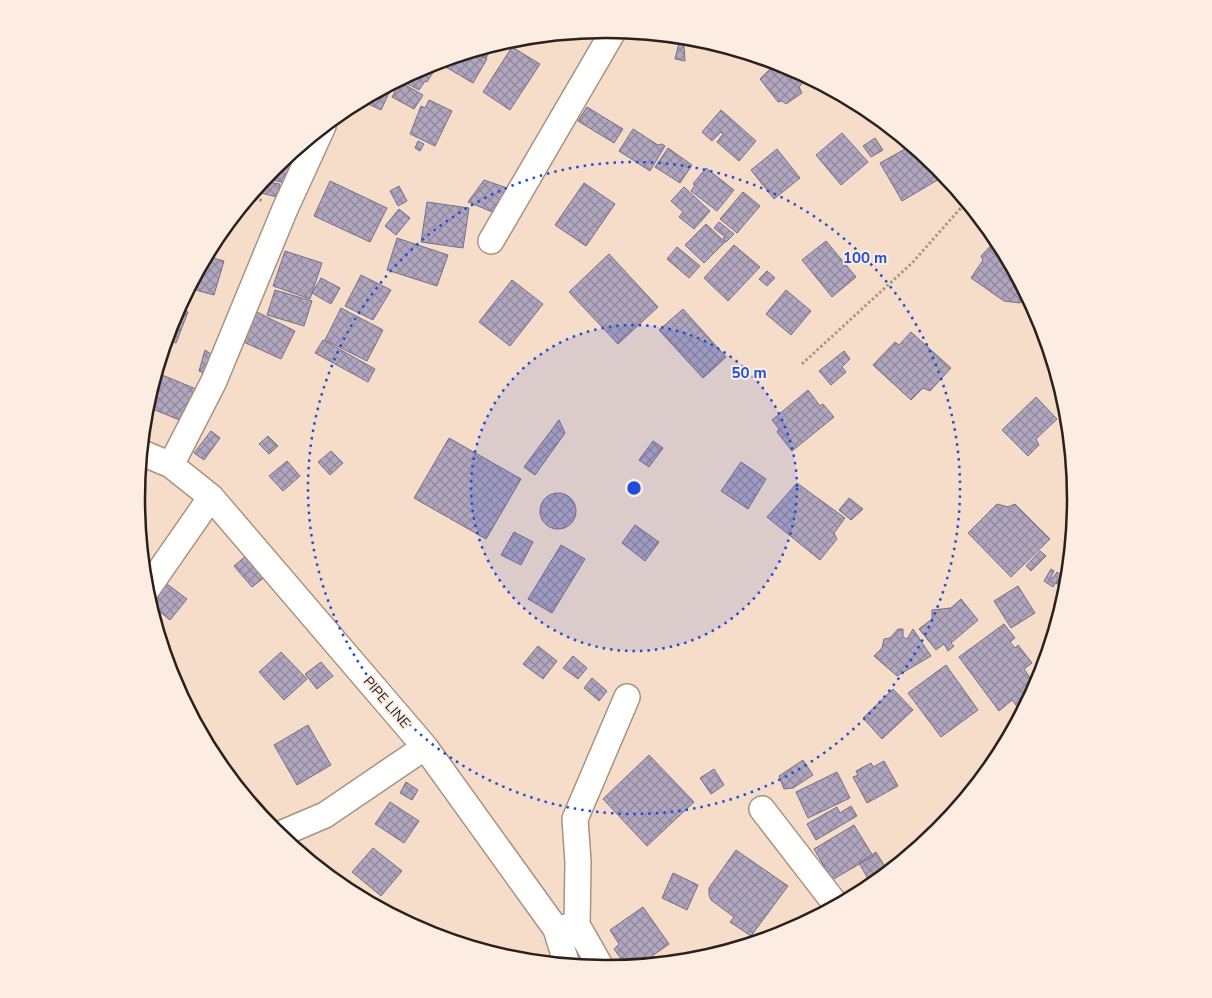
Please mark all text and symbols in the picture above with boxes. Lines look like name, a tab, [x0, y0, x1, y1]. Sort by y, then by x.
text: 100 m	[843, 248, 887, 268]
text: 50 m	[731, 363, 767, 383]
centre of rings	[625, 479, 643, 497]
street label: PIPE LINE	[359, 672, 414, 732]

